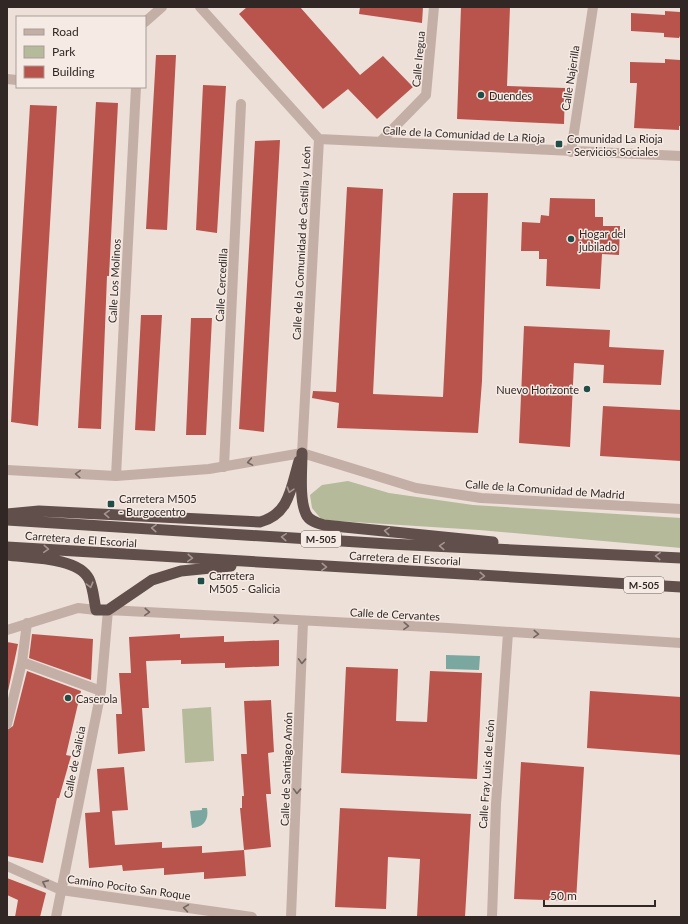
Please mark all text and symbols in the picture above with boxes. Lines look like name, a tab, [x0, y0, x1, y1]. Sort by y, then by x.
legend	[16, 16, 146, 88]
text: Road	[52, 24, 79, 39]
street label: Calle Iregua	[409, 30, 427, 88]
text: Park	[52, 44, 76, 59]
street label: Calle Najerilla	[558, 44, 582, 112]
text: Building	[52, 64, 95, 79]
place label: Duendes	[489, 89, 532, 102]
marker: Duendes	[476, 90, 486, 100]
street label: Calle de la Comunidad de La Rioja	[382, 123, 546, 145]
place label: Comunidad La Rioja - Servicios Sociales	[567, 132, 663, 158]
marker: Comunidad La Rioja - Servicios Sociales	[554, 139, 564, 149]
street label: Calle de la Comunidad de Castilla y León	[289, 146, 313, 340]
place label: Hogar del jubilado	[578, 227, 626, 253]
marker: Hogar del jubilado	[566, 234, 576, 244]
street label: Calle Los Molinos	[105, 238, 123, 323]
street label: Calle Cercedilla	[213, 248, 229, 322]
place label: Nuevo Horizonte	[496, 383, 579, 396]
marker: Nuevo Horizonte	[582, 384, 592, 394]
one-way arrow	[246, 457, 253, 466]
one-way arrow	[75, 469, 81, 478]
street label: Calle de la Comunidad de Madrid	[465, 477, 625, 501]
one-way arrow	[286, 487, 295, 494]
place label: Carretera M505 - Burgocentro	[119, 492, 197, 518]
marker: Carretera M505 - Burgocentro	[106, 499, 116, 509]
one-way arrow	[104, 510, 110, 519]
one-way arrow	[151, 524, 157, 533]
one-way arrow	[384, 527, 390, 536]
street label: Carretera de El Escorial	[25, 529, 137, 549]
road number: M-505	[301, 531, 341, 547]
one-way arrow	[281, 532, 287, 541]
one-way arrow	[439, 542, 445, 551]
one-way arrow	[43, 545, 49, 554]
street label: Carretera de El Escorial	[349, 549, 461, 567]
one-way arrow	[655, 552, 661, 561]
one-way arrow	[187, 554, 193, 563]
one-way arrow	[321, 562, 327, 571]
place label: Carretera M505 - Galicia	[209, 569, 280, 595]
one-way arrow	[479, 571, 485, 580]
marker: Carretera M505 - Galicia	[196, 576, 206, 586]
road number: M-505	[624, 577, 664, 593]
one-way arrow	[85, 581, 94, 588]
street label: Calle de Cervantes	[350, 605, 441, 623]
one-way arrow	[144, 608, 150, 617]
one-way arrow	[273, 616, 279, 625]
one-way arrow	[403, 622, 409, 631]
one-way arrow	[533, 630, 539, 639]
one-way arrow	[298, 658, 306, 664]
place label: Caserola	[76, 692, 117, 705]
marker: Caserola	[63, 693, 73, 703]
street label: Calle de Santiago Amón	[278, 712, 294, 826]
street label: Calle Fray Luis de León	[476, 719, 496, 829]
street label: Calle de Galicia	[61, 725, 87, 799]
one-way arrow	[293, 788, 302, 794]
street label: Camino Pocito San Roque	[67, 872, 192, 902]
one-way arrow	[41, 879, 48, 887]
scale bar	[544, 882, 655, 908]
text: 50 m	[550, 888, 577, 903]
one-way arrow	[183, 904, 189, 913]

